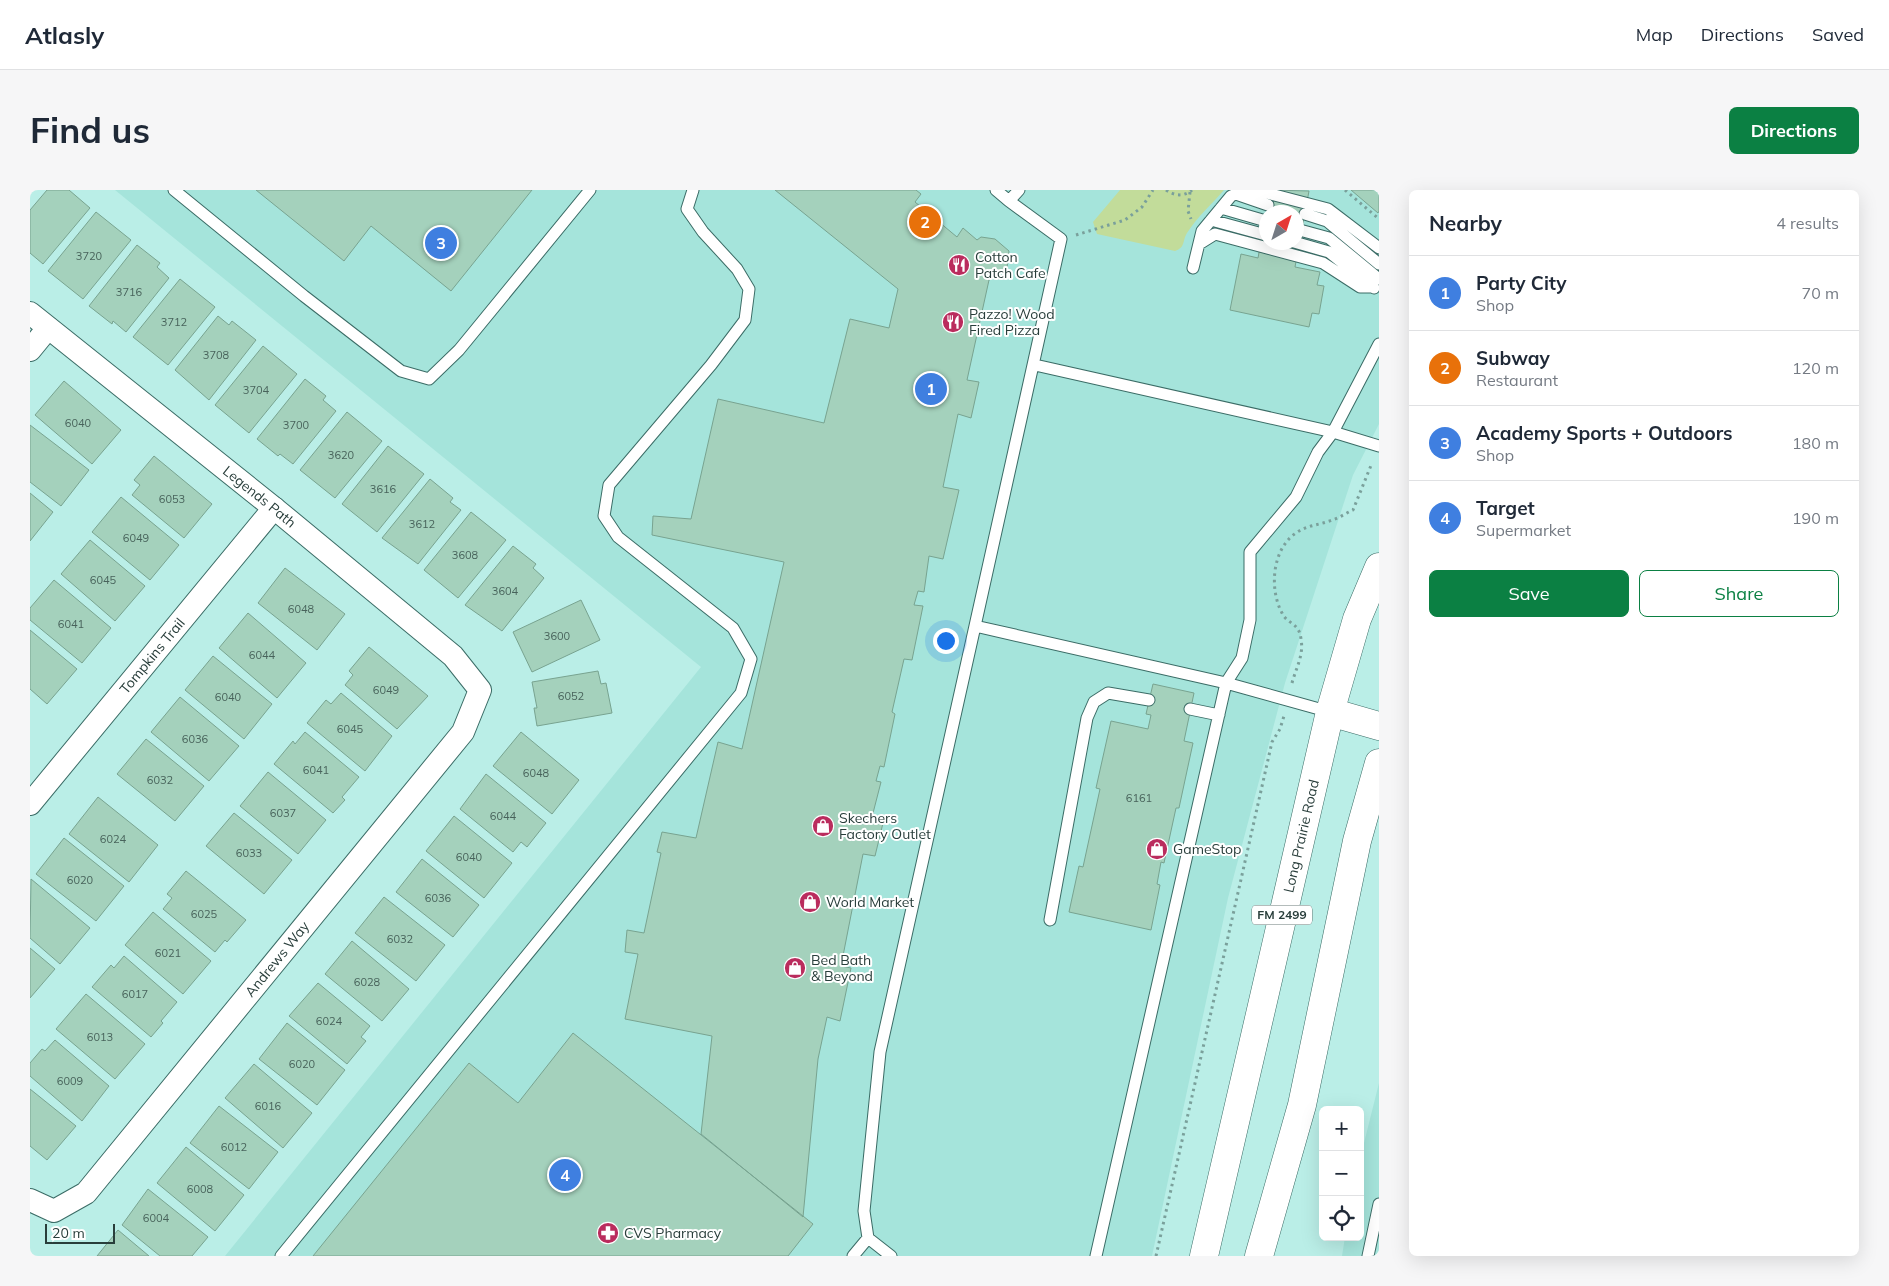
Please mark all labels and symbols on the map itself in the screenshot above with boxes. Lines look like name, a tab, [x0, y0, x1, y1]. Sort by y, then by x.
pin: 2	[909, 203, 941, 241]
north arrow	[1259, 205, 1304, 250]
pin: 3	[425, 224, 457, 262]
place label: Cotton Patch Cafe	[975, 248, 1046, 282]
house number: 3720	[76, 249, 103, 263]
restaurant icon: Cotton Patch Cafe	[947, 253, 971, 277]
house number: 3716	[116, 285, 143, 299]
place label: Pazzo! Wood Fired Pizza	[969, 305, 1055, 339]
restaurant icon: Pazzo! Wood Fired Pizza	[941, 310, 965, 334]
house number: 3712	[161, 315, 188, 329]
house number: 3708	[203, 348, 230, 362]
pin: 1	[915, 370, 947, 408]
house number: 3704	[243, 383, 270, 397]
house number: 6040	[65, 416, 92, 430]
house number: 3700	[283, 418, 310, 432]
house number: 3620	[328, 448, 355, 462]
street label: Legends Path	[219, 462, 300, 532]
house number: 3616	[370, 482, 397, 496]
house number: 6053	[159, 492, 185, 506]
house number: 3612	[409, 517, 436, 531]
house number: 6049	[123, 531, 149, 545]
house number: 3608	[452, 548, 479, 562]
house number: 6045	[90, 573, 117, 587]
house number: 3604	[492, 584, 519, 598]
house number: 6048	[288, 602, 315, 616]
street label: Tompkins Trail	[116, 614, 189, 697]
house number: 6041	[58, 617, 84, 631]
your location	[933, 628, 959, 654]
house number: 3600	[544, 629, 571, 643]
house number: 6044	[249, 648, 276, 662]
house number: 6049	[373, 683, 399, 697]
house number: 6052	[558, 689, 585, 703]
house number: 6040	[215, 690, 242, 704]
house number: 6045	[337, 722, 364, 736]
house number: 6036	[182, 732, 209, 746]
house number: 6041	[303, 763, 329, 777]
house number: 6048	[523, 766, 550, 780]
house number: 6032	[147, 773, 174, 787]
street label: Long Prairie Road	[1279, 778, 1323, 895]
house number: 6161	[1126, 791, 1152, 805]
house number: 6037	[270, 806, 296, 820]
house number: 6044	[490, 809, 517, 823]
place label: Skechers Factory Outlet	[839, 809, 931, 843]
shop icon: Skechers Factory Outlet	[811, 814, 835, 838]
house number: 6024	[100, 832, 127, 846]
shop icon: GameStop	[1145, 837, 1169, 861]
place label: GameStop	[1173, 840, 1241, 858]
house number: 6033	[236, 846, 262, 860]
house number: 6040	[456, 850, 483, 864]
house number: 6020	[67, 873, 94, 887]
shop icon: World Market	[798, 890, 822, 914]
house number: 6036	[425, 891, 452, 905]
place label: World Market	[826, 893, 914, 911]
road number: FM 2499	[1252, 906, 1312, 924]
house number: 6025	[191, 907, 218, 921]
street label: Andrews Way	[241, 917, 313, 1001]
house number: 6032	[387, 932, 414, 946]
house number: 6021	[155, 946, 181, 960]
place label: Bed Bath & Beyond	[811, 951, 873, 985]
shop icon: Bed Bath & Beyond	[783, 956, 807, 980]
house number: 6028	[354, 975, 381, 989]
house number: 6017	[122, 987, 148, 1001]
house number: 6024	[316, 1014, 343, 1028]
house number: 6013	[87, 1030, 113, 1044]
house number: 6020	[289, 1057, 316, 1071]
house number: 6009	[57, 1074, 83, 1088]
house number: 6016	[255, 1099, 282, 1113]
house number: 6012	[221, 1140, 248, 1154]
pin: 4	[549, 1156, 581, 1194]
house number: 6008	[187, 1182, 214, 1196]
house number: 6004	[143, 1211, 170, 1225]
scale bar	[45, 1221, 115, 1244]
pharmacy icon: CVS Pharmacy	[596, 1221, 620, 1245]
place label: CVS Pharmacy	[624, 1224, 722, 1242]

